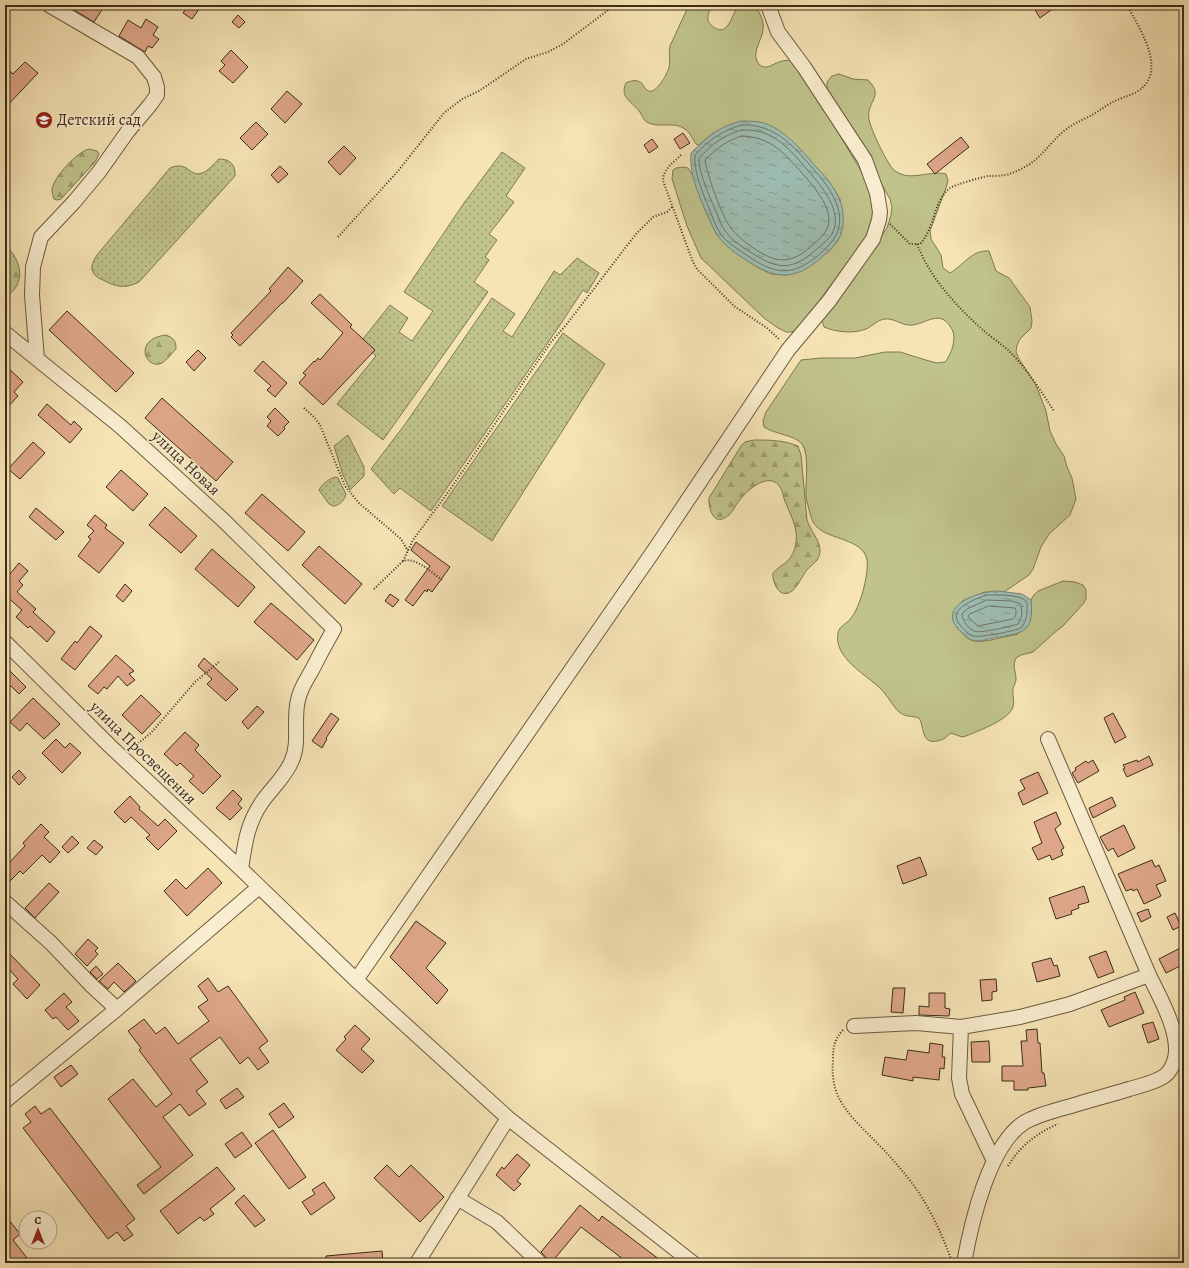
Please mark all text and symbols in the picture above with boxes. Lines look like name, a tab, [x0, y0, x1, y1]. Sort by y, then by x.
place label: Детский сад	[57, 109, 141, 131]
school or university icon: Детский сад	[34, 110, 54, 130]
street label: улица Новая	[146, 425, 225, 501]
street label: улица Просвещения	[84, 696, 201, 810]
north arrow	[18, 1210, 58, 1250]
text: С	[35, 1213, 42, 1228]

